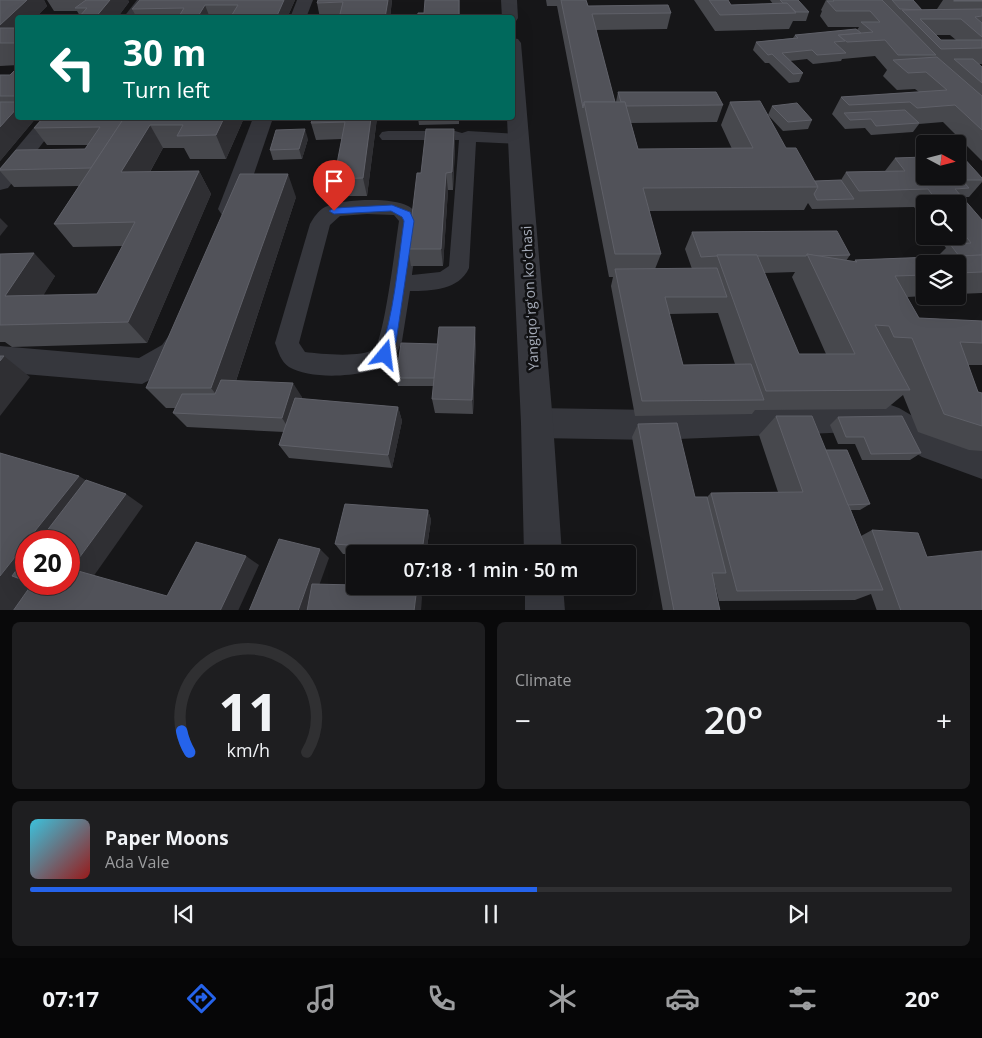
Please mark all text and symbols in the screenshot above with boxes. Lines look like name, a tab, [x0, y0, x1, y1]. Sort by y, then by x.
text: 30 m	[123, 29, 206, 76]
icon: left	[40, 35, 105, 100]
text: Turn left	[123, 74, 210, 104]
north arrow	[916, 135, 966, 185]
map controls	[916, 135, 966, 305]
pin	[313, 160, 355, 211]
icon: arrive	[320, 167, 348, 195]
button: search	[916, 195, 966, 245]
street label: Yangiqoʻrgʻon koʻchasi	[516, 225, 543, 371]
button: layers	[916, 255, 966, 305]
position arrow	[358, 328, 410, 380]
speed limit sign: 20	[15, 530, 80, 595]
text: 07:18 · 1 min · 50 m	[404, 557, 578, 583]
text: Climate	[515, 669, 572, 691]
text: 11	[219, 675, 278, 746]
text: 20°	[704, 693, 763, 745]
text: −	[515, 701, 531, 739]
text: +	[936, 701, 952, 739]
text: km/h	[227, 738, 270, 762]
text: Paper Moons	[105, 825, 229, 851]
text: Ada Vale	[105, 851, 169, 873]
icon: previous	[170, 900, 198, 928]
icon: pause	[477, 900, 505, 928]
icon: next	[784, 900, 812, 928]
icon: directions	[184, 981, 219, 1016]
icon: music	[304, 981, 339, 1016]
icon: phone	[424, 981, 459, 1016]
icon: climate	[545, 981, 580, 1016]
icon: car	[665, 981, 700, 1016]
icon: filters	[785, 981, 820, 1016]
text: 07:17	[43, 983, 99, 1013]
text: 20°	[905, 983, 939, 1013]

